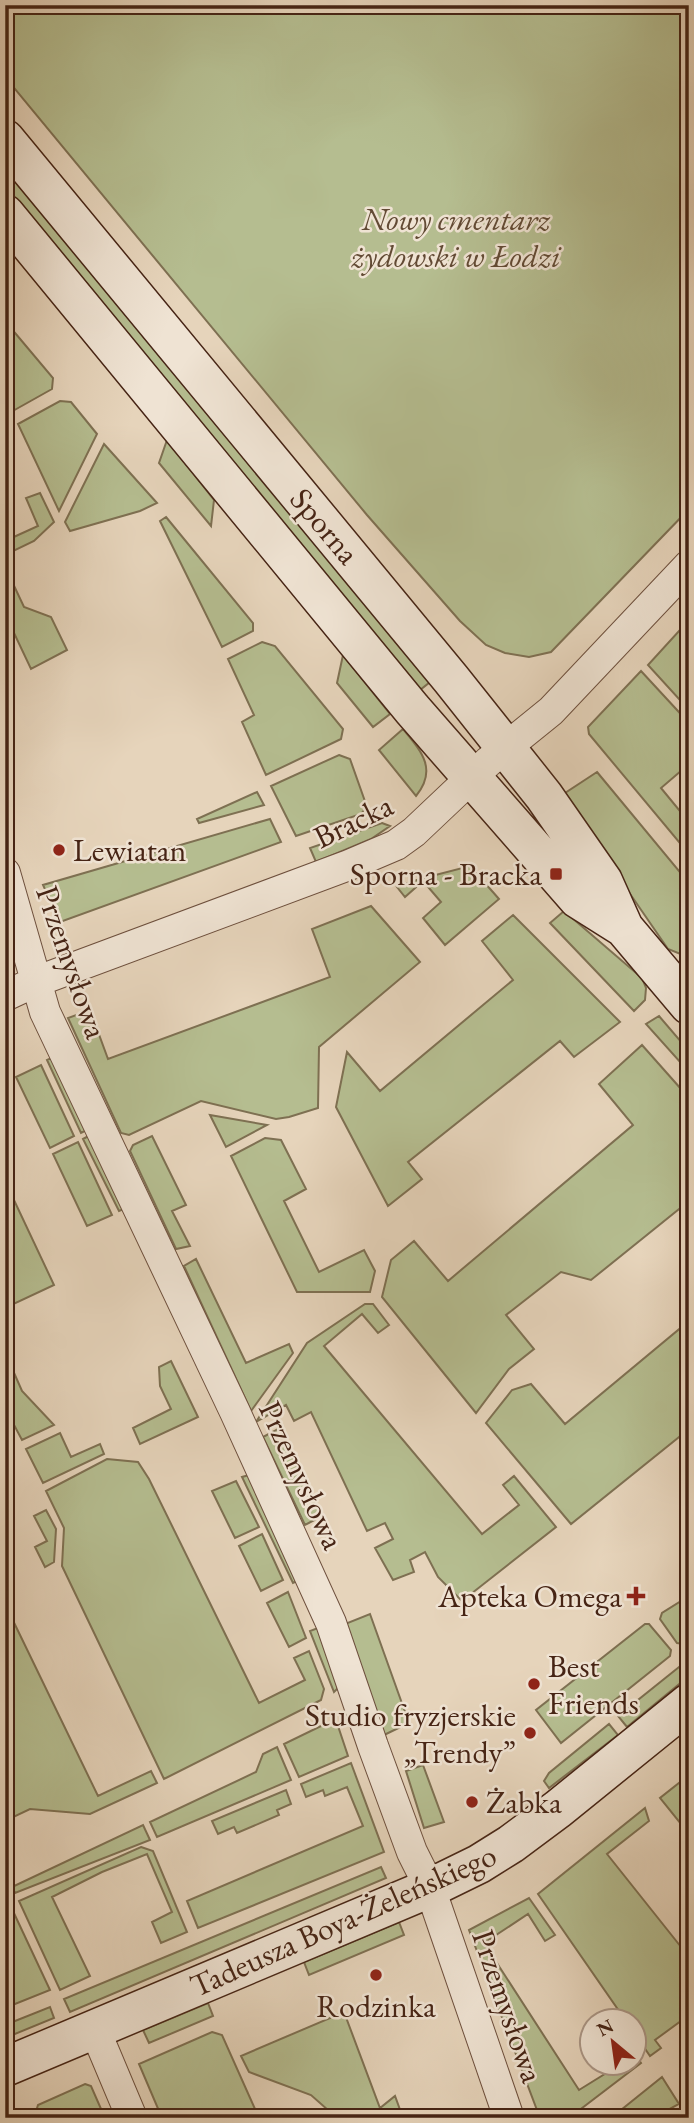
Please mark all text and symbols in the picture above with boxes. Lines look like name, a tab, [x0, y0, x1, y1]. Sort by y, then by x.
park label: Nowy cmentarz żydowski w Łodzi	[351, 198, 562, 277]
street label: Sporna	[281, 479, 369, 573]
street label: Bracka	[306, 784, 400, 858]
place label: Lewiatan	[73, 829, 187, 871]
marker: Lewiatan	[51, 842, 67, 858]
place label: Sporna - Bracka	[350, 853, 542, 895]
marker: Sporna - Bracka	[548, 866, 564, 882]
street label: Przemysłowa	[26, 880, 118, 1044]
street label: Przemysłowa	[249, 1394, 355, 1556]
place label: Apteka Omega	[437, 1575, 622, 1617]
marker: Apteka Omega	[628, 1588, 644, 1604]
place label: Best Friends	[548, 1645, 639, 1724]
marker: Best Friends	[526, 1676, 542, 1692]
place label: Studio fryzjerskie „Trendy”	[305, 1694, 516, 1773]
marker: Studio fryzjerskie „Trendy”	[522, 1725, 538, 1741]
place label: Żabka	[486, 1781, 562, 1823]
marker: Żabka	[464, 1794, 480, 1810]
street label: Tadeusza Boya-Żeleńskiego	[183, 1833, 503, 2007]
street label: Przemysłowa	[462, 1924, 554, 2088]
marker: Rodzinka	[368, 1967, 384, 1983]
place label: Rodzinka	[316, 1985, 436, 2027]
north arrow	[578, 2008, 648, 2078]
text: N	[592, 2013, 618, 2042]

